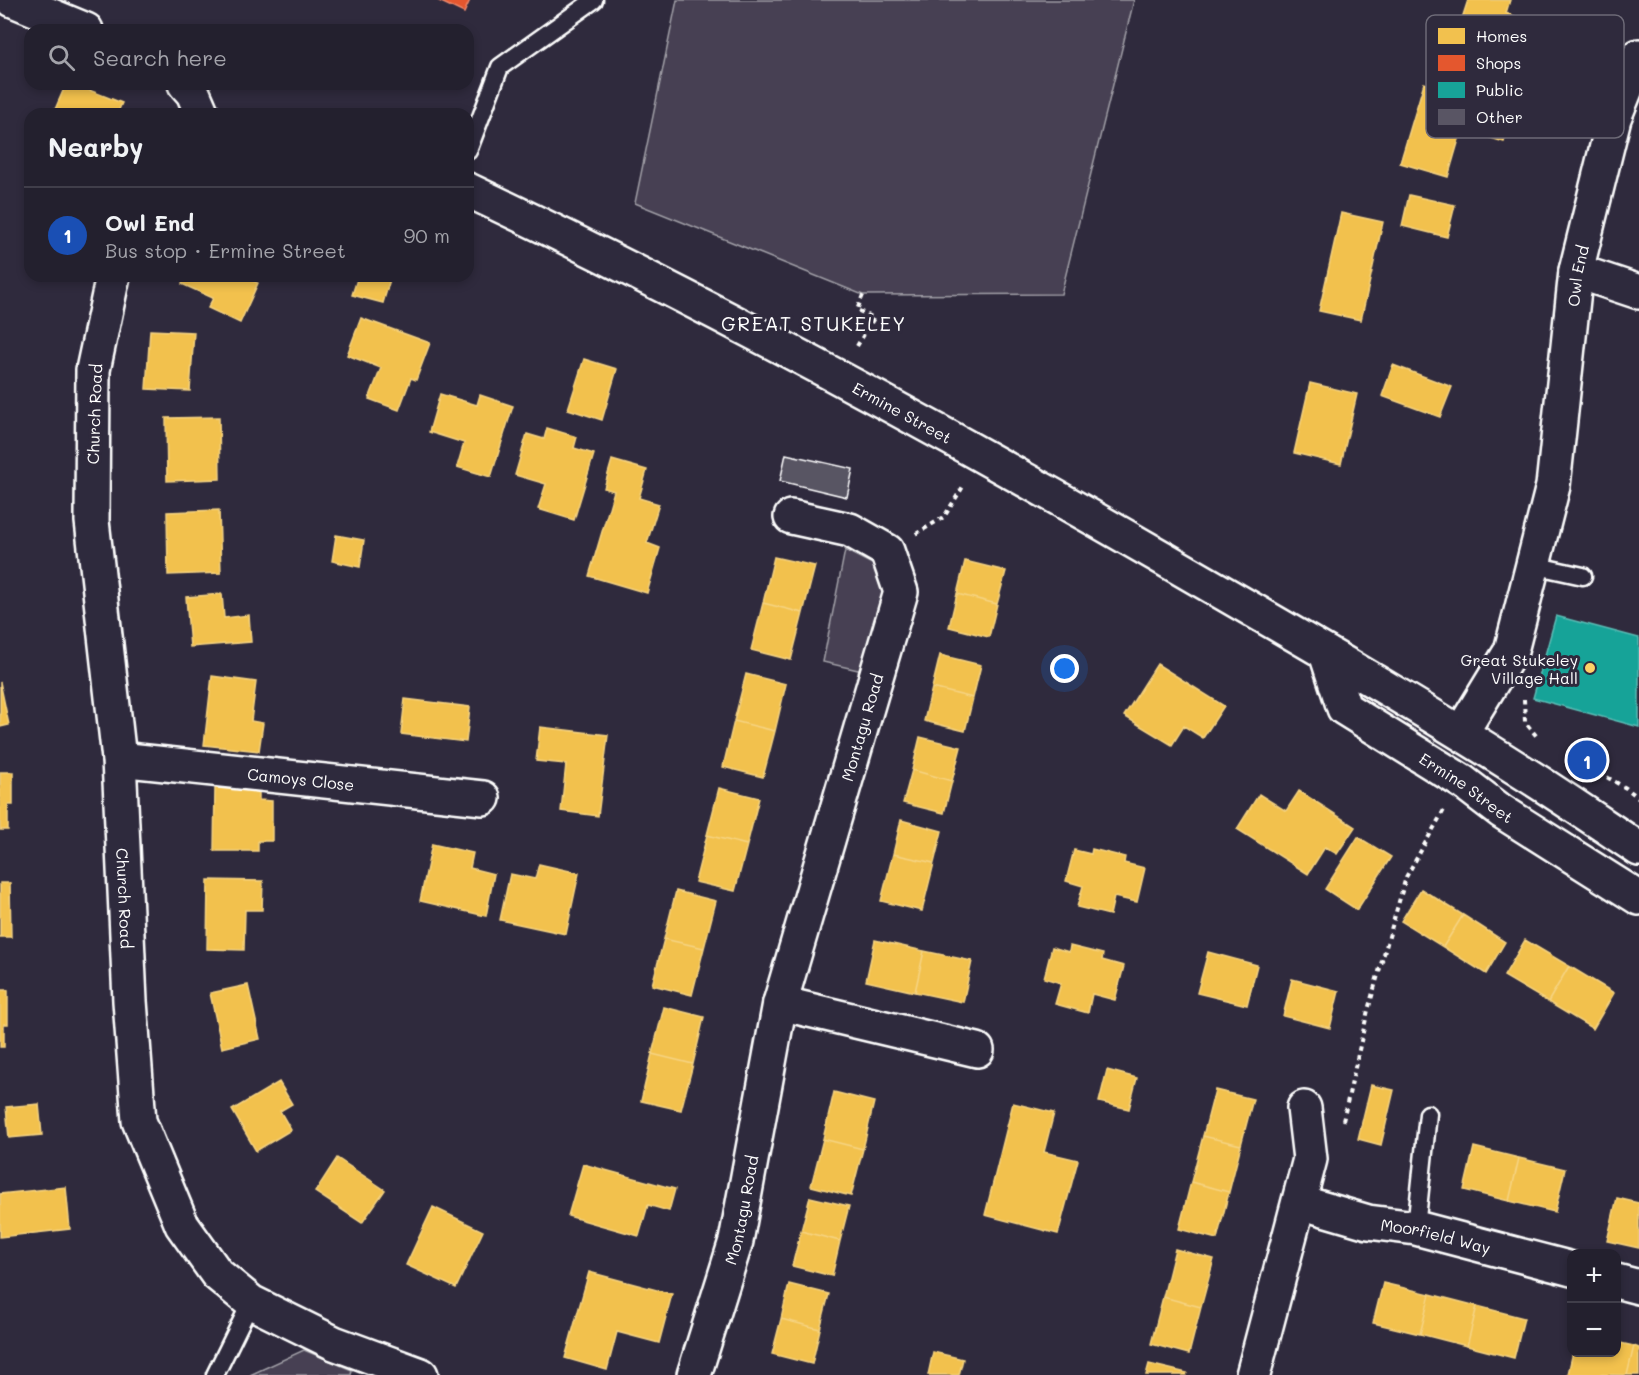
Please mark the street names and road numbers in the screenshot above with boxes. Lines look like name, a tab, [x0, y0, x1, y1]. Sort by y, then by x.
street label: Owl End	[1562, 243, 1593, 308]
street label: Church Road	[82, 363, 106, 465]
street label: Ermine Street	[849, 376, 956, 447]
street label: Montagu Road	[835, 671, 887, 783]
street label: Ermine Street	[1416, 747, 1518, 827]
street label: Camoys Close	[246, 762, 356, 795]
street label: Church Road	[113, 847, 138, 949]
street label: Montagu Road	[719, 1153, 762, 1267]
street label: Moorfield Way	[1379, 1213, 1493, 1258]

